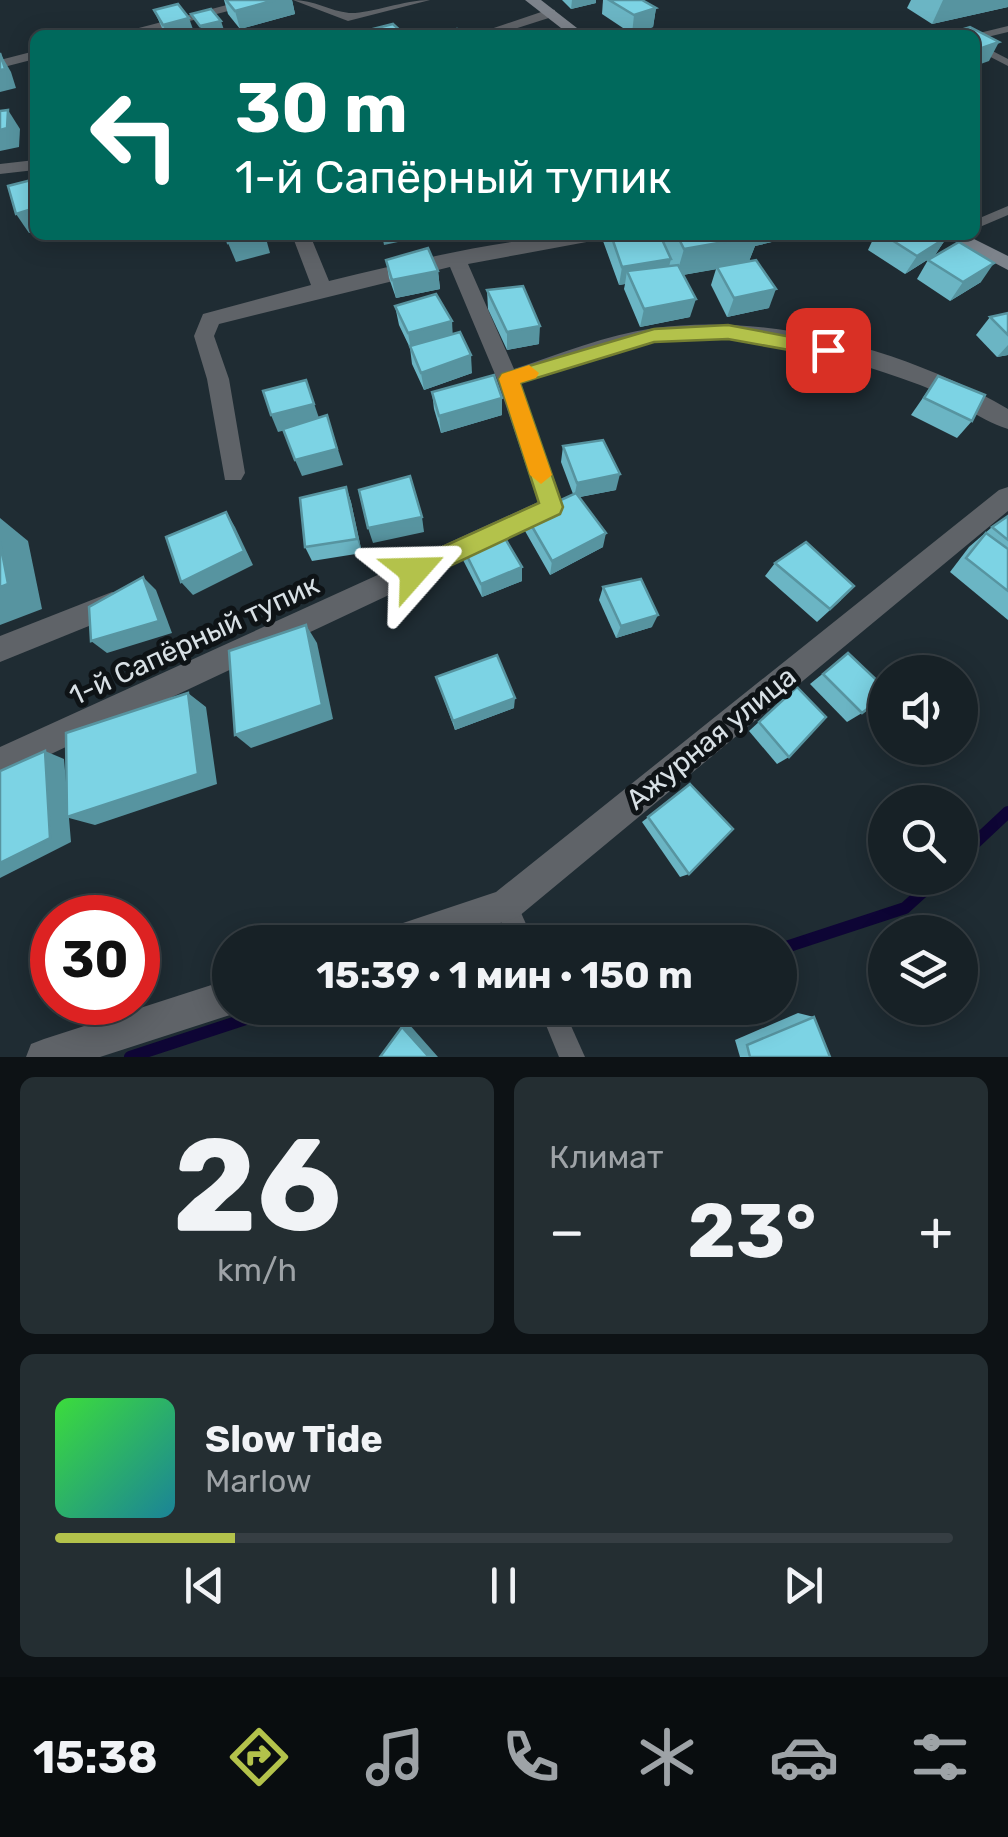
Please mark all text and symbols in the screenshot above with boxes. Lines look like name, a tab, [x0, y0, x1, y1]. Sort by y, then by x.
text: 30 m	[235, 67, 408, 150]
icon: left	[70, 70, 200, 200]
text: 1-й Сапёрный тупик	[235, 151, 672, 204]
pin	[786, 308, 871, 393]
icon: arrive	[801, 323, 856, 378]
position arrow	[362, 519, 466, 623]
street label: 1-й Сапёрный тупик	[64, 568, 324, 712]
map controls	[868, 655, 978, 1025]
button: sound	[868, 655, 978, 765]
street label: Ажурная улица	[620, 660, 802, 816]
button: search	[868, 785, 978, 895]
speed limit sign: 30	[30, 895, 160, 1025]
button: layers	[868, 915, 978, 1025]
text: 15:39 · 1 мин · 150 m	[316, 952, 693, 998]
text: 26	[172, 1108, 342, 1263]
text: Климат	[549, 1138, 663, 1176]
text: 23°	[687, 1187, 816, 1276]
text: −	[549, 1199, 585, 1264]
text: +	[919, 1199, 953, 1264]
text: km/h	[217, 1251, 297, 1289]
text: Slow Tide	[205, 1416, 383, 1462]
text: Marlow	[205, 1462, 312, 1500]
icon: previous	[177, 1558, 232, 1613]
icon: pause	[476, 1558, 531, 1613]
icon: next	[776, 1558, 831, 1613]
icon: directions	[224, 1722, 294, 1792]
icon: music	[360, 1722, 430, 1792]
icon: phone	[496, 1722, 566, 1792]
icon: climate	[632, 1722, 702, 1792]
icon: car	[769, 1722, 839, 1792]
icon: filters	[905, 1722, 975, 1792]
text: 15:38	[33, 1731, 158, 1784]

